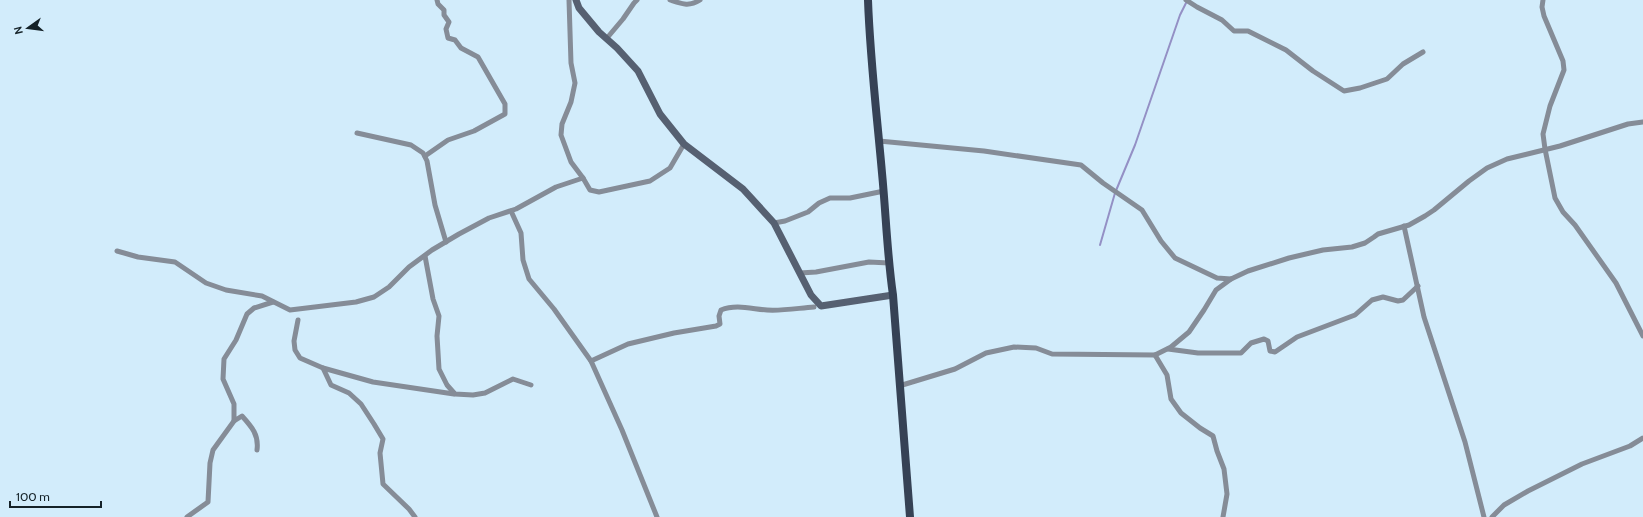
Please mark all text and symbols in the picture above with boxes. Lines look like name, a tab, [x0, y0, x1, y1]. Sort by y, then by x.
north arrow	[8, 8, 48, 48]
text: N	[11, 25, 26, 36]
scale bar	[10, 483, 101, 509]
text: 100 m	[16, 489, 50, 504]

